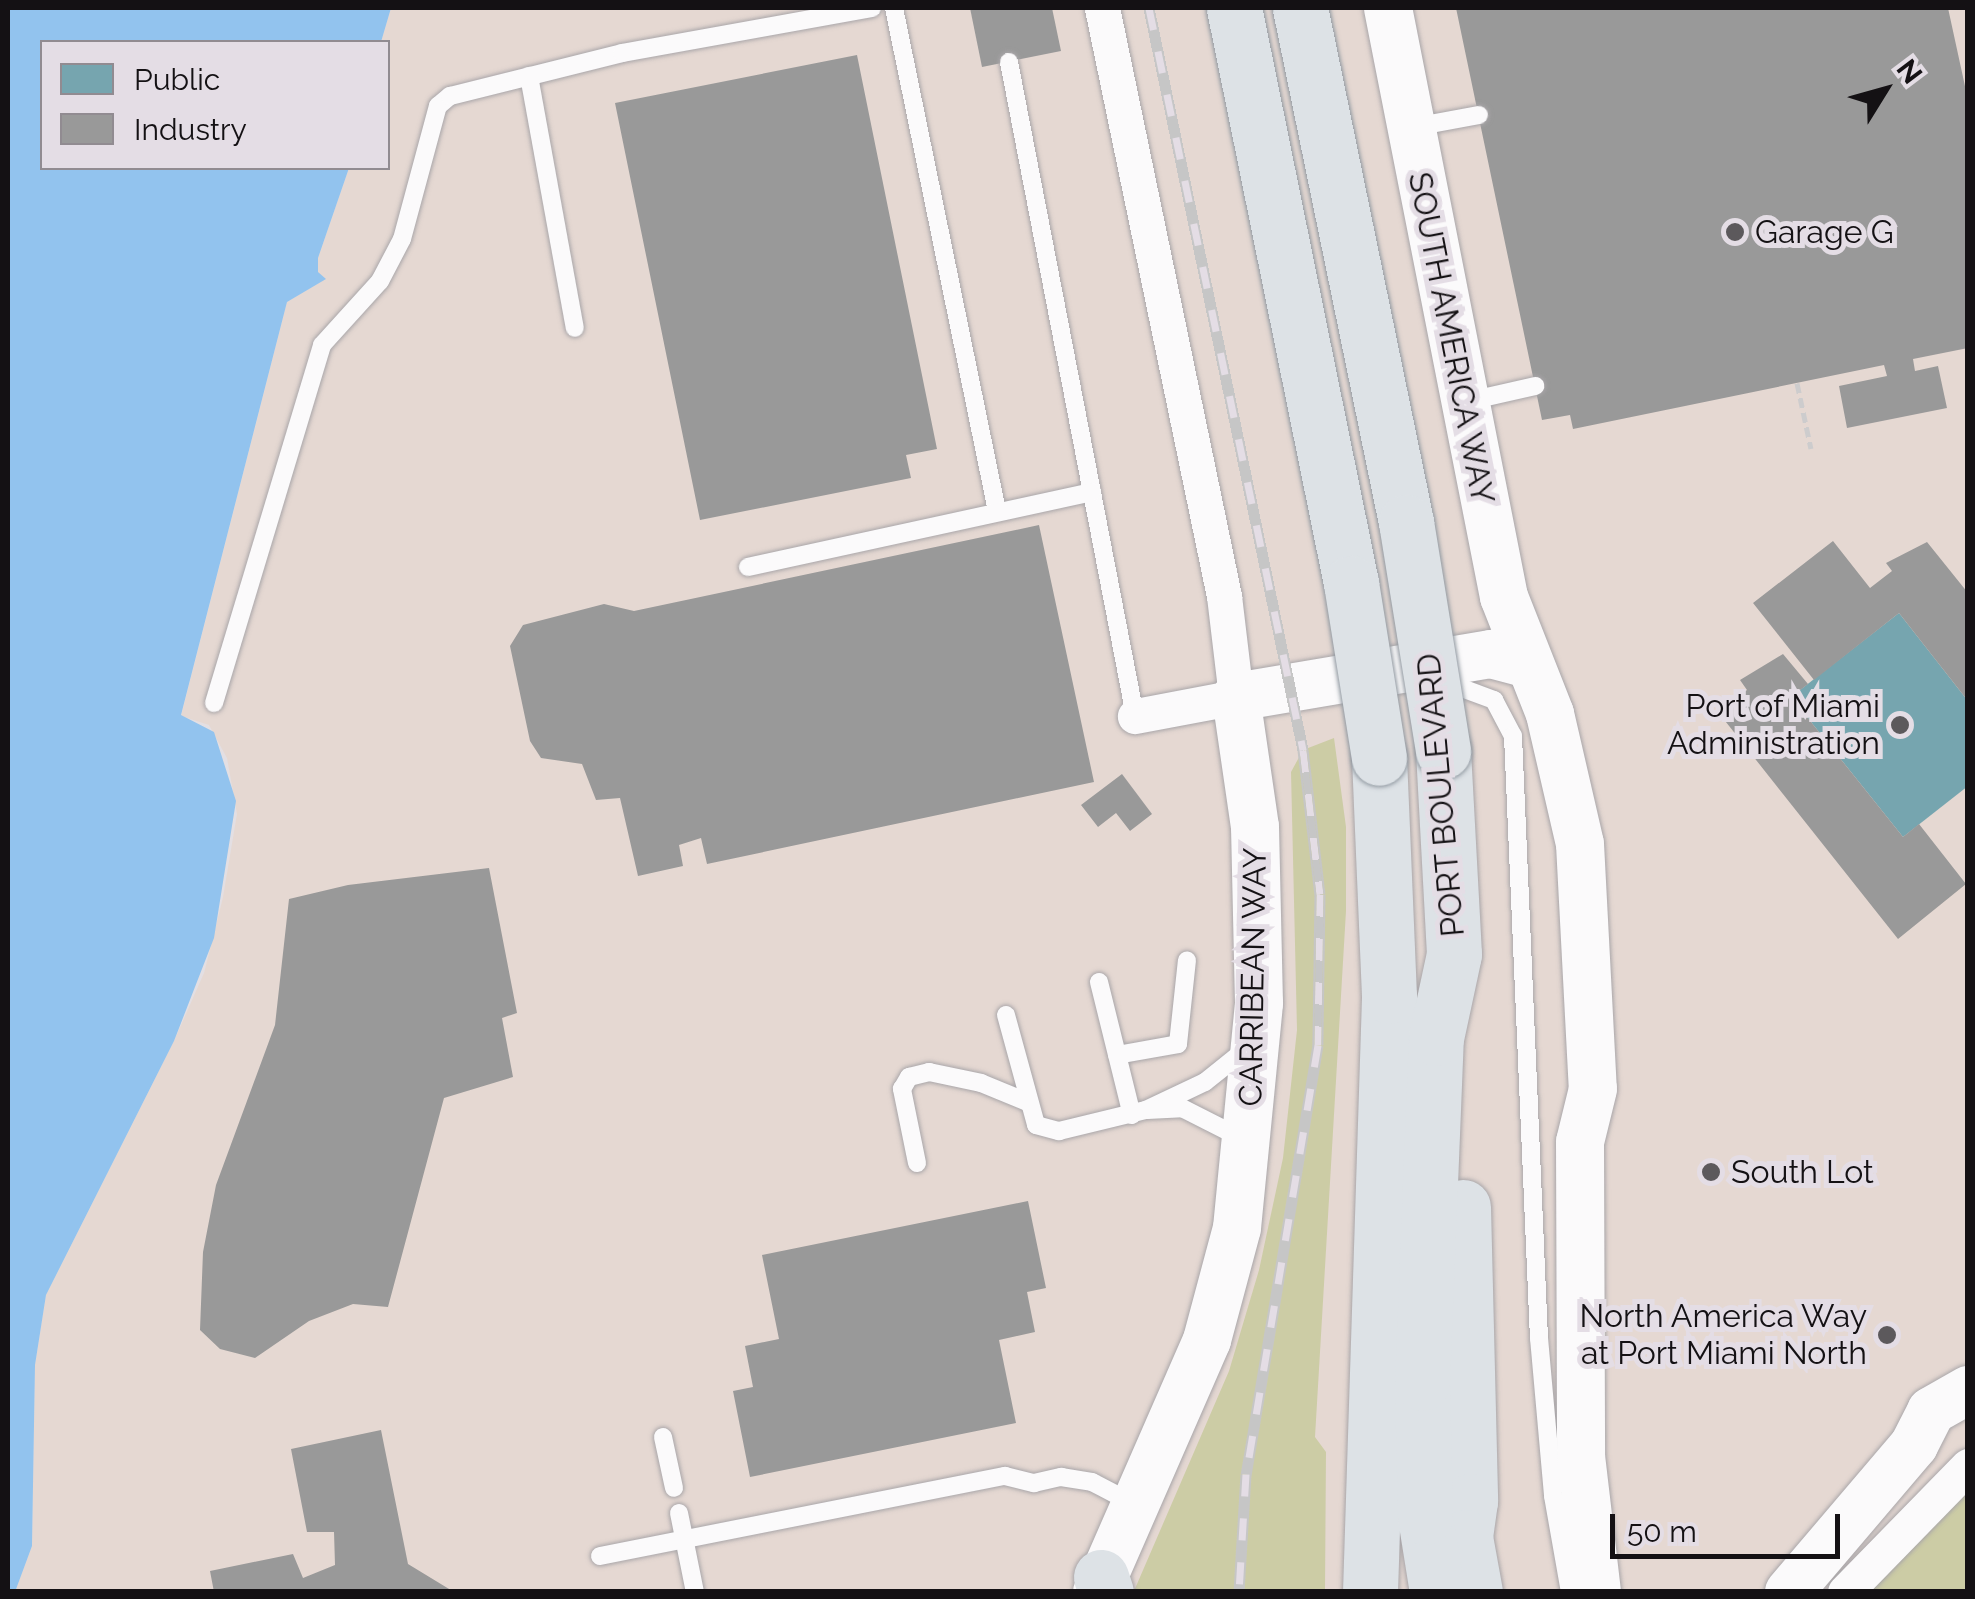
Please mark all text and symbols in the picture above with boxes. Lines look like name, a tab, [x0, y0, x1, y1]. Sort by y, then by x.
legend	[40, 40, 390, 170]
north arrow	[1835, 40, 1935, 140]
text: N	[1890, 53, 1929, 90]
text: Public	[134, 62, 220, 97]
text: Industry	[134, 112, 247, 147]
street label: SOUTH AMERICA WAY	[1400, 168, 1502, 508]
place label: Garage G	[1755, 213, 1894, 251]
marker: Garage G	[1724, 221, 1746, 243]
street label: PORT BOULEVARD	[1409, 651, 1473, 939]
place label: Port of Miami Administration	[1667, 688, 1880, 763]
marker: Port of Miami Administration	[1889, 714, 1911, 736]
street label: CARRIBEAN WAY	[1232, 847, 1274, 1107]
place label: South Lot	[1731, 1153, 1874, 1191]
marker: South Lot	[1700, 1161, 1722, 1183]
place label: North America Way at Port Miami North	[1577, 1298, 1867, 1373]
marker: North America Way at Port Miami North	[1876, 1324, 1898, 1346]
scale bar	[1615, 1494, 1845, 1556]
text: 50 m	[1627, 1514, 1697, 1549]

